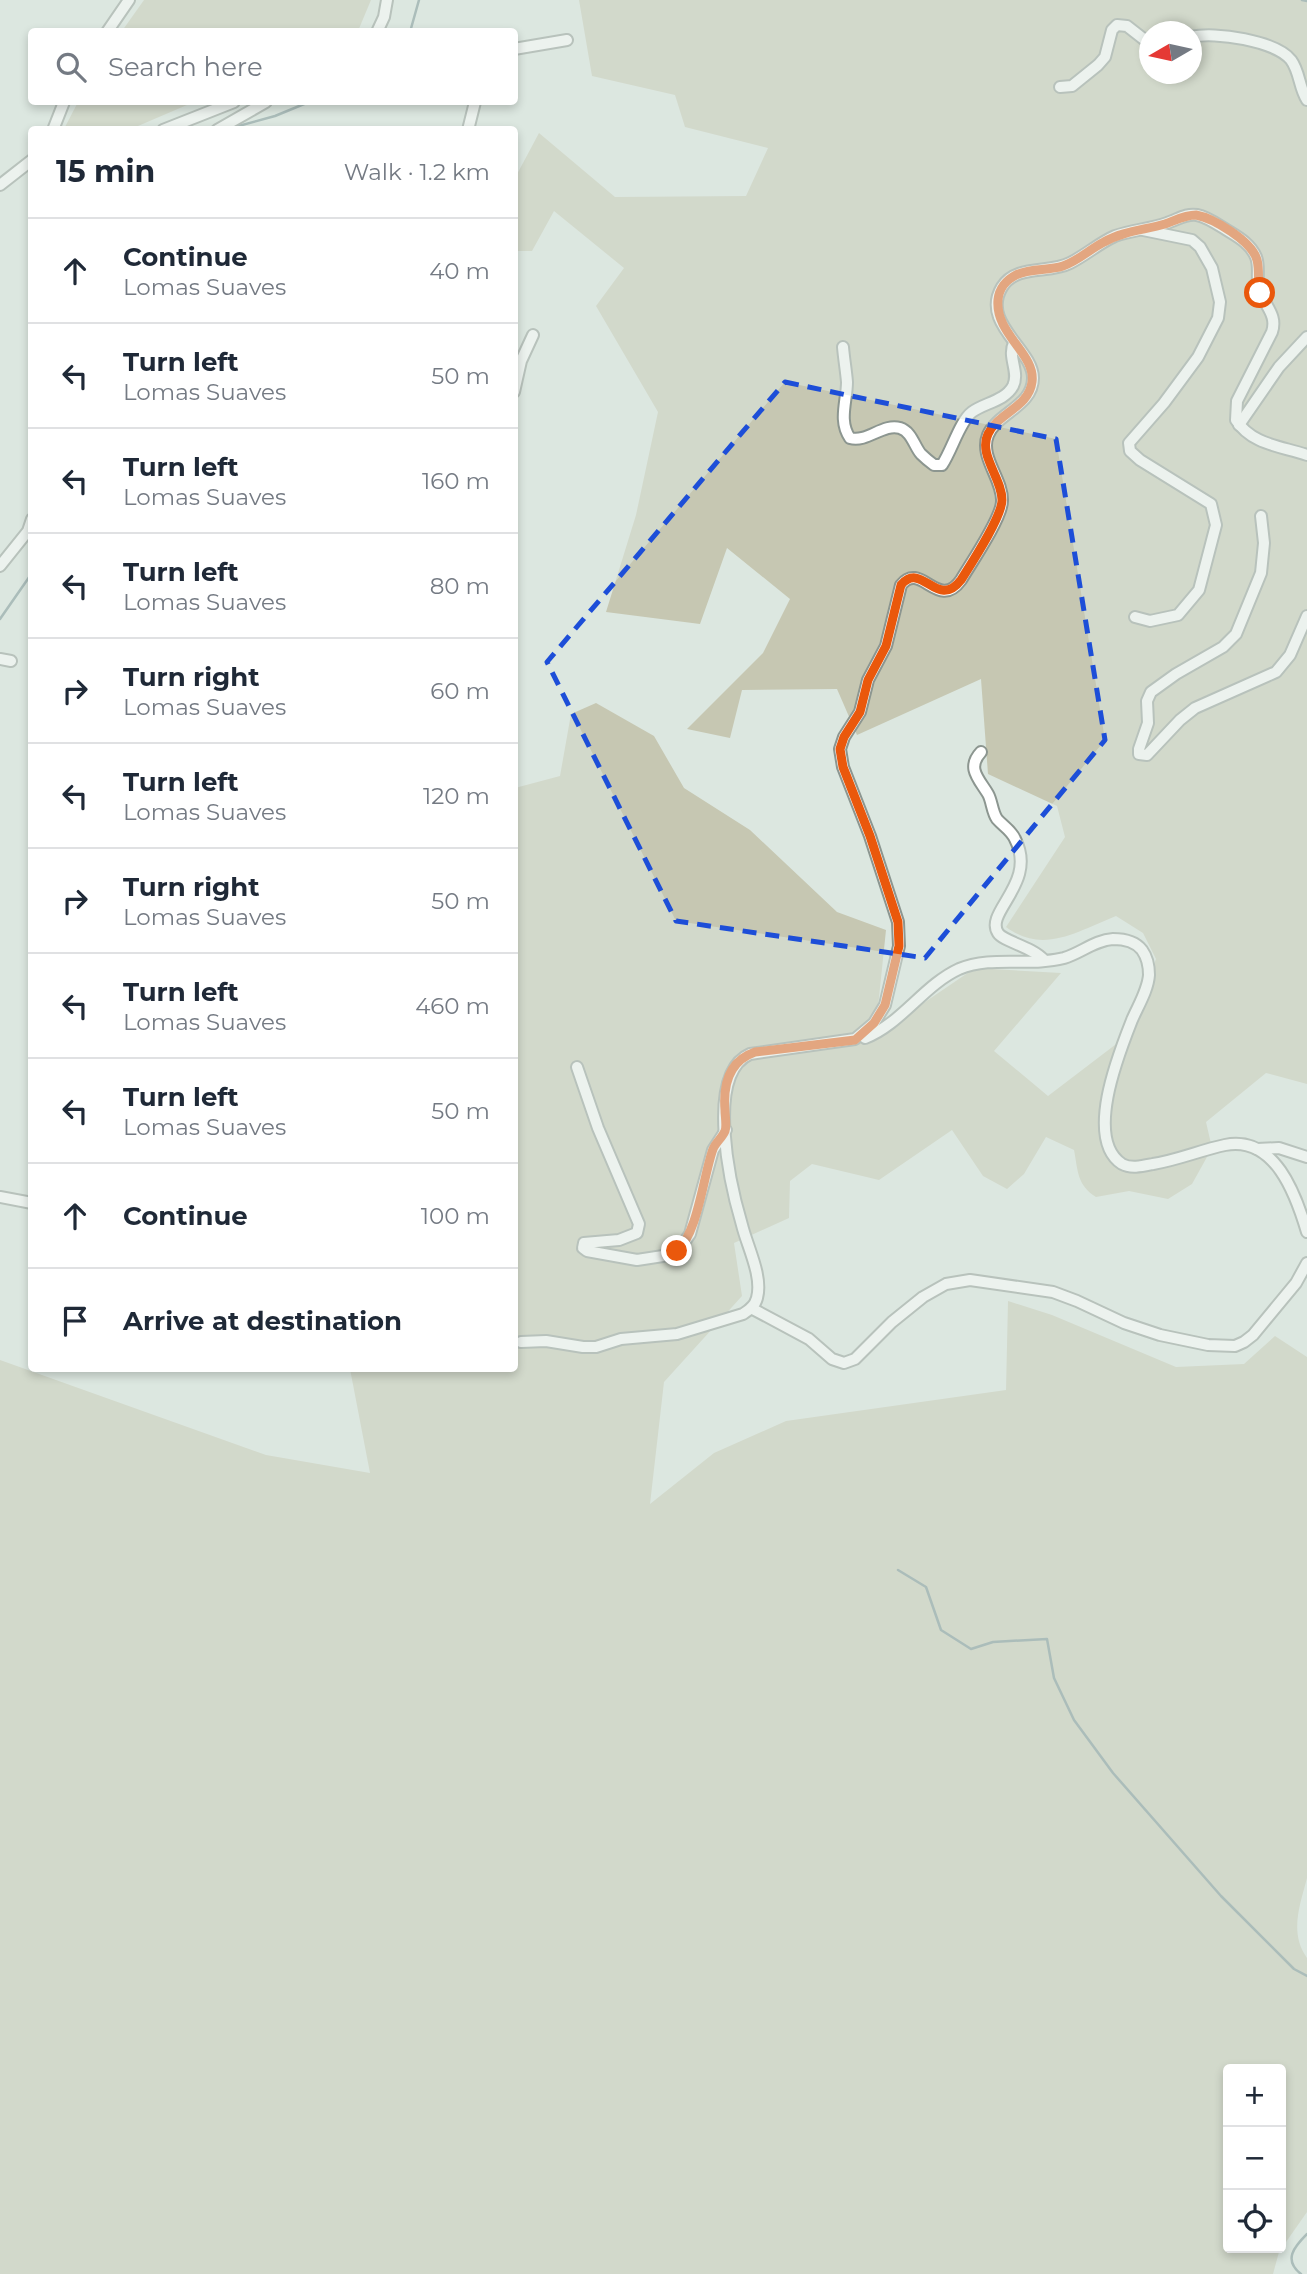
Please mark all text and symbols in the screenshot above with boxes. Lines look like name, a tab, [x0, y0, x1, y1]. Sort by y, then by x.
north arrow	[1139, 21, 1202, 84]
search box	[28, 28, 518, 105]
icon: search	[52, 48, 90, 86]
text: Search here	[108, 51, 263, 83]
text: 15 min	[56, 153, 155, 190]
text: Walk · 1.2 km	[344, 158, 490, 186]
text: Continue	[123, 241, 248, 273]
icon: ahead	[56, 252, 94, 290]
text: 40 m	[429, 257, 490, 285]
text: Lomas Suaves	[123, 273, 286, 301]
route start	[1244, 277, 1275, 308]
text: Turn left	[123, 346, 239, 378]
icon: left	[56, 357, 94, 395]
text: 50 m	[431, 362, 490, 390]
text: Lomas Suaves	[123, 378, 286, 406]
text: Turn left	[123, 451, 239, 483]
icon: left	[56, 462, 94, 500]
text: 160 m	[422, 467, 490, 495]
text: Lomas Suaves	[123, 483, 286, 511]
text: Turn left	[123, 556, 239, 588]
icon: left	[56, 567, 94, 605]
text: 80 m	[430, 572, 490, 600]
text: Lomas Suaves	[123, 588, 286, 616]
text: Turn right	[123, 661, 259, 693]
icon: right	[56, 672, 94, 710]
text: 60 m	[430, 677, 490, 705]
text: Lomas Suaves	[123, 693, 286, 721]
text: Turn left	[123, 766, 239, 798]
icon: left	[56, 777, 94, 815]
text: 120 m	[423, 782, 490, 810]
text: Lomas Suaves	[123, 798, 286, 826]
text: Turn right	[123, 871, 259, 903]
icon: right	[56, 882, 94, 920]
text: 50 m	[431, 887, 490, 915]
text: Lomas Suaves	[123, 903, 286, 931]
text: Turn left	[123, 976, 239, 1008]
icon: left	[56, 987, 94, 1025]
text: 460 m	[415, 992, 490, 1020]
text: Lomas Suaves	[123, 1008, 286, 1036]
text: Turn left	[123, 1081, 239, 1113]
icon: left	[56, 1092, 94, 1130]
text: 50 m	[431, 1097, 490, 1125]
text: Lomas Suaves	[123, 1113, 286, 1141]
icon: ahead	[56, 1197, 94, 1235]
text: Continue	[123, 1200, 248, 1232]
text: 100 m	[421, 1202, 490, 1230]
route end	[661, 1235, 692, 1266]
icon: arrive	[56, 1302, 94, 1340]
text: Arrive at destination	[123, 1305, 402, 1337]
map controls	[1223, 2064, 1286, 2253]
button: +	[1223, 2064, 1286, 2127]
button: −	[1223, 2127, 1286, 2190]
button: locate	[1223, 2190, 1286, 2253]

